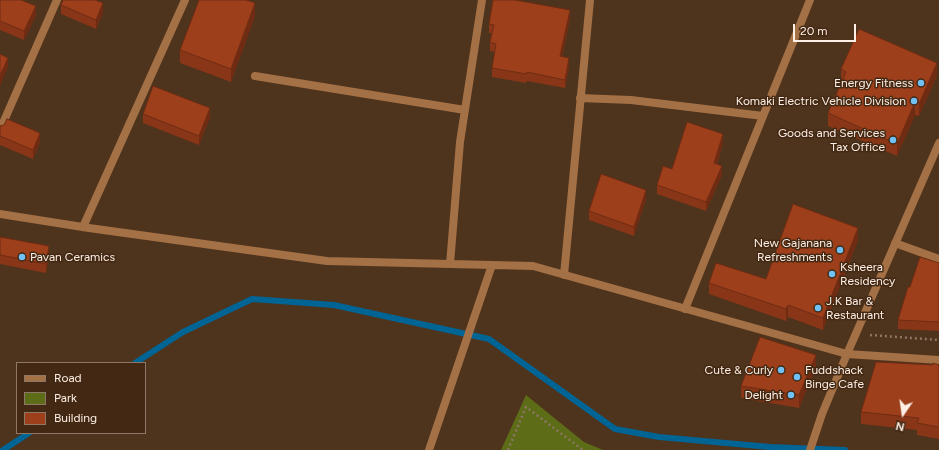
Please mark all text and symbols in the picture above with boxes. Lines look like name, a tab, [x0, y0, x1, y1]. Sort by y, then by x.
scale bar	[795, 16, 858, 42]
text: 20 m	[800, 24, 828, 38]
place label: Energy Fitness	[834, 76, 913, 90]
marker: Energy Fitness	[916, 78, 926, 88]
place label: Komaki Electric Vehicle Division	[736, 94, 906, 108]
marker: Komaki Electric Vehicle Division	[909, 96, 919, 106]
place label: Goods and Services Tax Office	[778, 126, 885, 154]
marker: Goods and Services Tax Office	[888, 135, 898, 145]
place label: New Gajanana Refreshments	[754, 236, 832, 264]
marker: New Gajanana Refreshments	[835, 245, 845, 255]
place label: Pavan Ceramics	[30, 250, 115, 264]
marker: Pavan Ceramics	[17, 252, 27, 262]
place label: Ksheera Residency	[840, 260, 895, 288]
marker: Ksheera Residency	[827, 269, 837, 279]
place label: J.K Bar & Restaurant	[826, 294, 884, 322]
marker: J.K Bar & Restaurant	[813, 303, 823, 313]
legend	[16, 362, 146, 434]
place label: Cute & Curly	[705, 363, 773, 377]
place label: Fuddshack Binge Cafe	[805, 363, 864, 391]
marker: Cute & Curly	[776, 365, 786, 375]
text: Road	[54, 371, 82, 385]
marker: Fuddshack Binge Cafe	[792, 372, 802, 382]
place label: Delight	[744, 388, 783, 402]
marker: Delight	[786, 390, 796, 400]
text: Park	[54, 391, 77, 405]
north arrow	[883, 394, 923, 434]
text: Building	[54, 411, 97, 425]
text: N	[895, 419, 906, 433]

